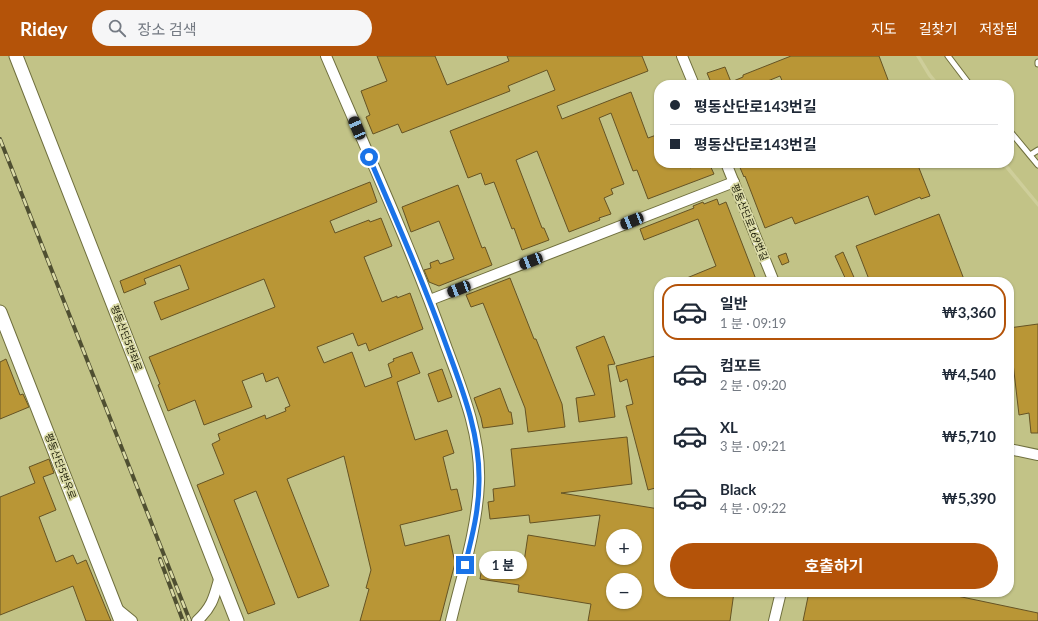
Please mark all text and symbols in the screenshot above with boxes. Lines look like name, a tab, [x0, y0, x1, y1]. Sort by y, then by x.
search box	[92, 10, 372, 46]
text: Ridey	[20, 17, 68, 40]
icon: search	[106, 17, 128, 39]
text: 장소 검색	[138, 20, 197, 38]
text: 지도	[871, 20, 897, 37]
text: 길찾기	[919, 20, 957, 37]
text: 저장됨	[979, 20, 1018, 37]
text: 평동산단로143번길	[694, 97, 817, 115]
car	[347, 115, 367, 141]
text: 평동산단로143번길	[694, 135, 817, 153]
route start	[360, 148, 378, 166]
street label: 평동산단로169번길	[729, 182, 771, 262]
car	[619, 211, 645, 231]
car	[518, 251, 544, 271]
car	[446, 279, 472, 299]
icon: car	[672, 294, 708, 330]
text: 일반	[720, 294, 748, 312]
street label: 평동산단5번좌로	[109, 303, 145, 373]
text: ₩3,360	[941, 303, 996, 321]
text: 1 분 · 09:19	[720, 315, 786, 331]
icon: car	[672, 356, 708, 392]
text: 컴포트	[720, 356, 761, 374]
text: ₩4,540	[941, 365, 996, 383]
text: 2 분 · 09:20	[720, 377, 786, 393]
icon: car	[672, 418, 708, 454]
text: XL	[720, 418, 738, 436]
text: ₩5,710	[941, 427, 996, 445]
street label: 평동산단5번우로	[43, 431, 79, 501]
text: 3 분 · 09:21	[720, 438, 786, 454]
icon: car	[672, 480, 708, 516]
text: Black	[720, 480, 756, 498]
text: ₩5,390	[941, 489, 996, 507]
text: 4 분 · 09:22	[720, 500, 786, 516]
map controls	[606, 529, 642, 609]
button: +	[606, 529, 642, 565]
button: 호출하기	[670, 543, 998, 589]
callout: 1 분	[479, 551, 527, 579]
route end	[456, 556, 474, 574]
text: 1 분	[492, 557, 514, 573]
button: −	[606, 573, 642, 609]

